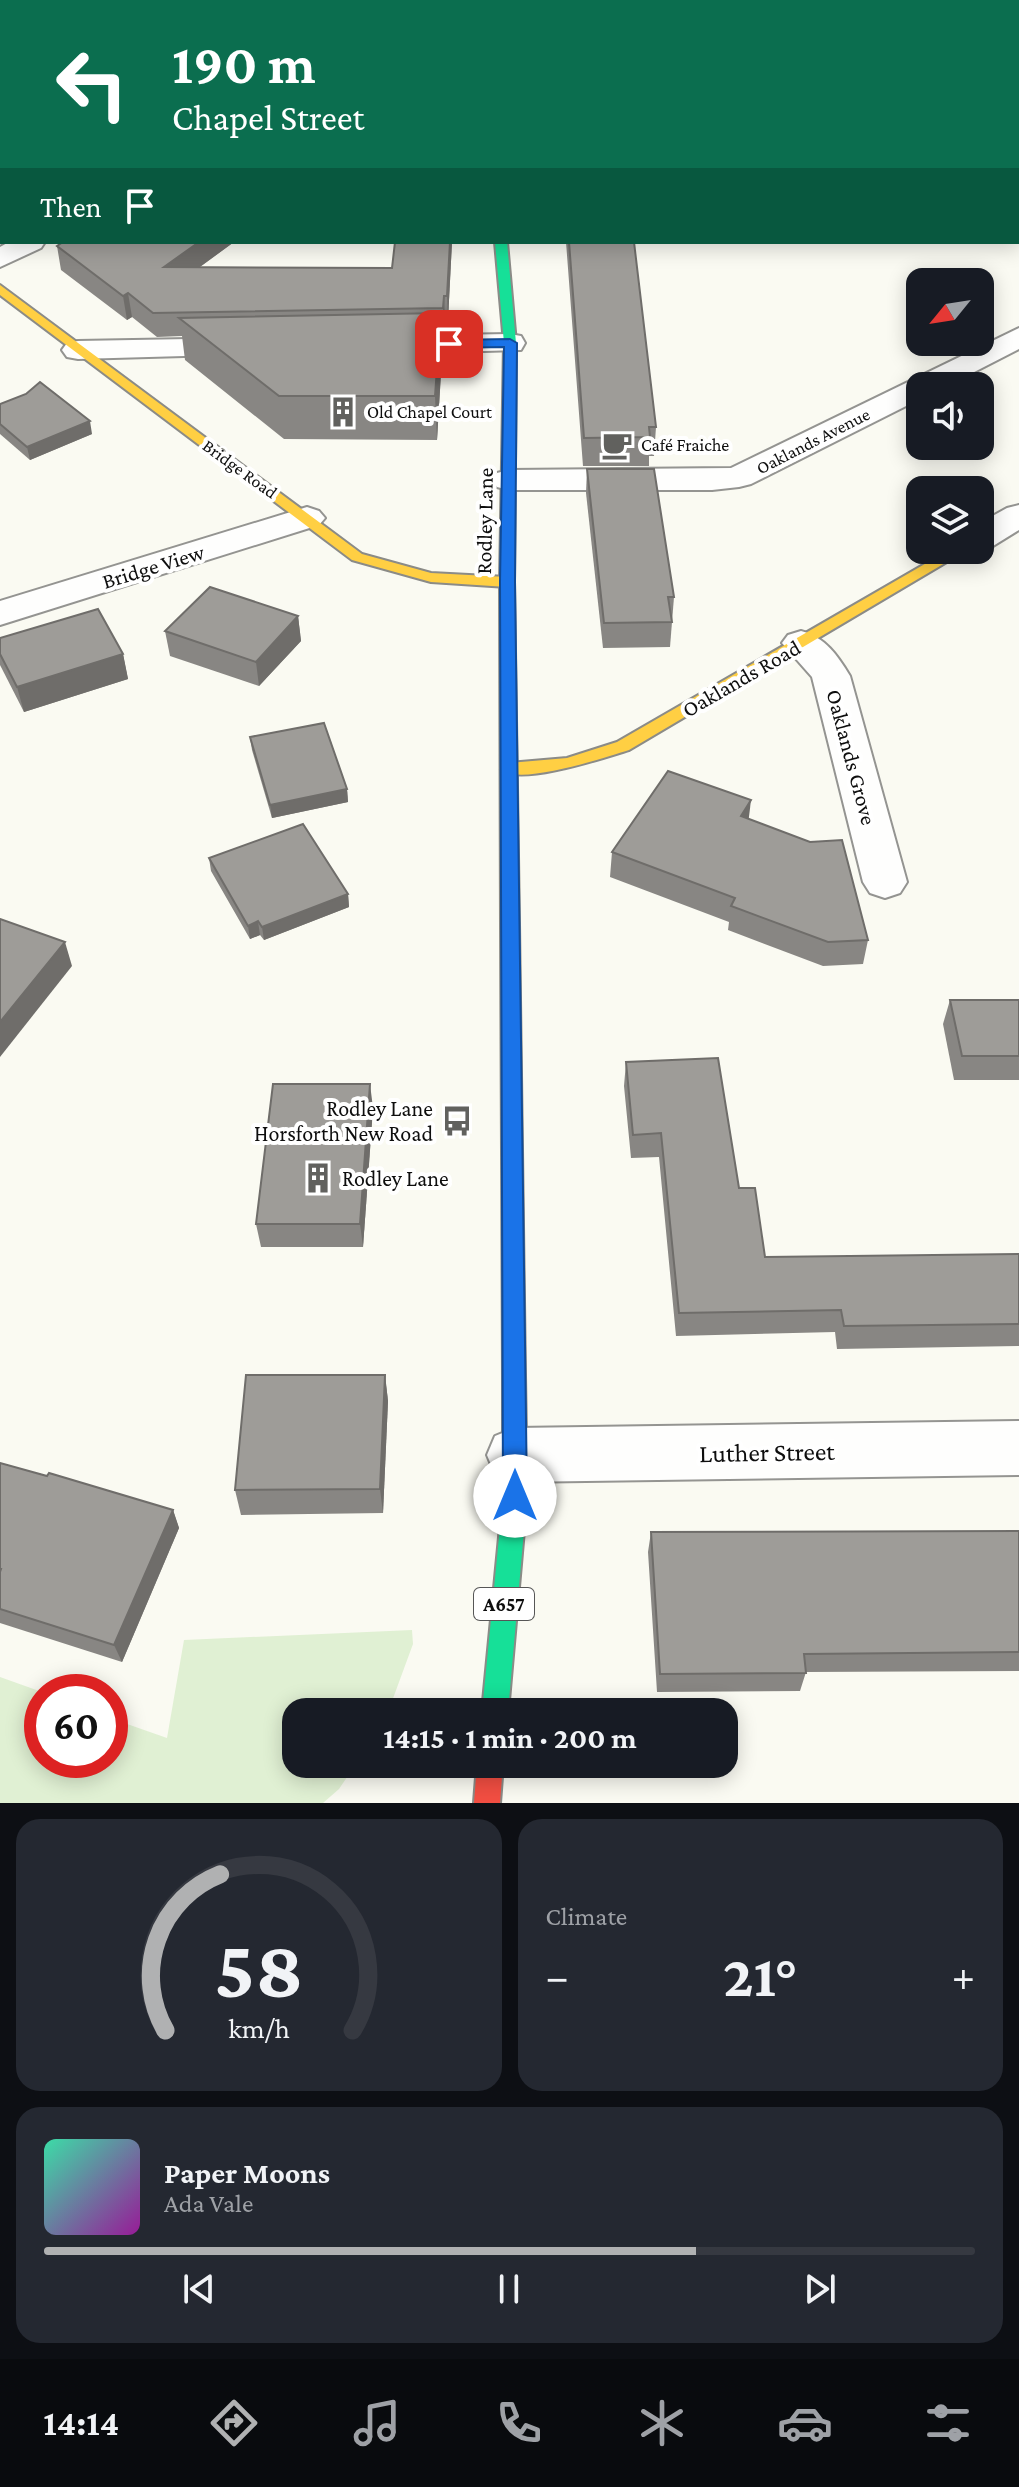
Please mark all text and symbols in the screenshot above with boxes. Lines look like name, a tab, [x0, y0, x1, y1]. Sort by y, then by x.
icon: left	[40, 32, 144, 136]
text: 190 m	[172, 33, 316, 95]
text: Chapel Street	[172, 98, 364, 138]
icon: arrive	[118, 184, 162, 228]
text: Then	[40, 190, 102, 223]
north arrow	[906, 268, 994, 356]
map controls	[906, 268, 994, 564]
pin	[415, 310, 483, 378]
icon: arrive	[427, 322, 471, 366]
button: sound	[906, 372, 994, 460]
building icon: Old Chapel Court	[326, 395, 360, 429]
place label: Old Chapel Court	[367, 402, 493, 422]
street label: Oaklands Avenue	[753, 404, 873, 478]
cafe icon: Café Fraiche	[600, 428, 634, 462]
street label: Bridge Road	[199, 435, 281, 503]
place label: Café Fraiche	[641, 435, 729, 455]
street label: Rodley Lane	[471, 467, 498, 575]
button: layers	[906, 476, 994, 564]
street label: Bridge View	[99, 539, 208, 594]
street label: Oaklands Road	[678, 634, 805, 722]
street label: Oaklands Grove	[821, 687, 882, 828]
place label: Rodley Lane Horsforth New Road	[254, 1096, 433, 1146]
bus stop icon: Rodley Lane Horsforth New Road	[440, 1104, 474, 1138]
building icon: Rodley Lane	[301, 1161, 335, 1195]
place label: Rodley Lane	[342, 1166, 449, 1191]
street label: Luther Street	[699, 1437, 835, 1468]
position arrow	[473, 1454, 557, 1538]
road number: A657	[474, 1588, 534, 1620]
speed limit sign: 60	[24, 1674, 128, 1778]
text: 14:15 · 1 min · 200 m	[383, 1721, 637, 1754]
text: Climate	[546, 1902, 627, 1931]
text: 58	[214, 1922, 303, 2015]
text: 21°	[723, 1942, 798, 2009]
text: −	[546, 1952, 569, 2000]
text: +	[952, 1952, 975, 2000]
text: km/h	[228, 2012, 290, 2044]
text: Paper Moons	[164, 2156, 330, 2189]
text: Ada Vale	[164, 2189, 253, 2218]
icon: previous	[177, 2267, 221, 2311]
icon: pause	[487, 2267, 531, 2311]
icon: next	[798, 2267, 842, 2311]
icon: directions	[206, 2395, 262, 2451]
icon: music	[349, 2395, 405, 2451]
icon: phone	[491, 2395, 547, 2451]
icon: climate	[634, 2395, 690, 2451]
icon: car	[777, 2395, 833, 2451]
icon: filters	[920, 2395, 976, 2451]
text: 14:14	[43, 2403, 119, 2443]

